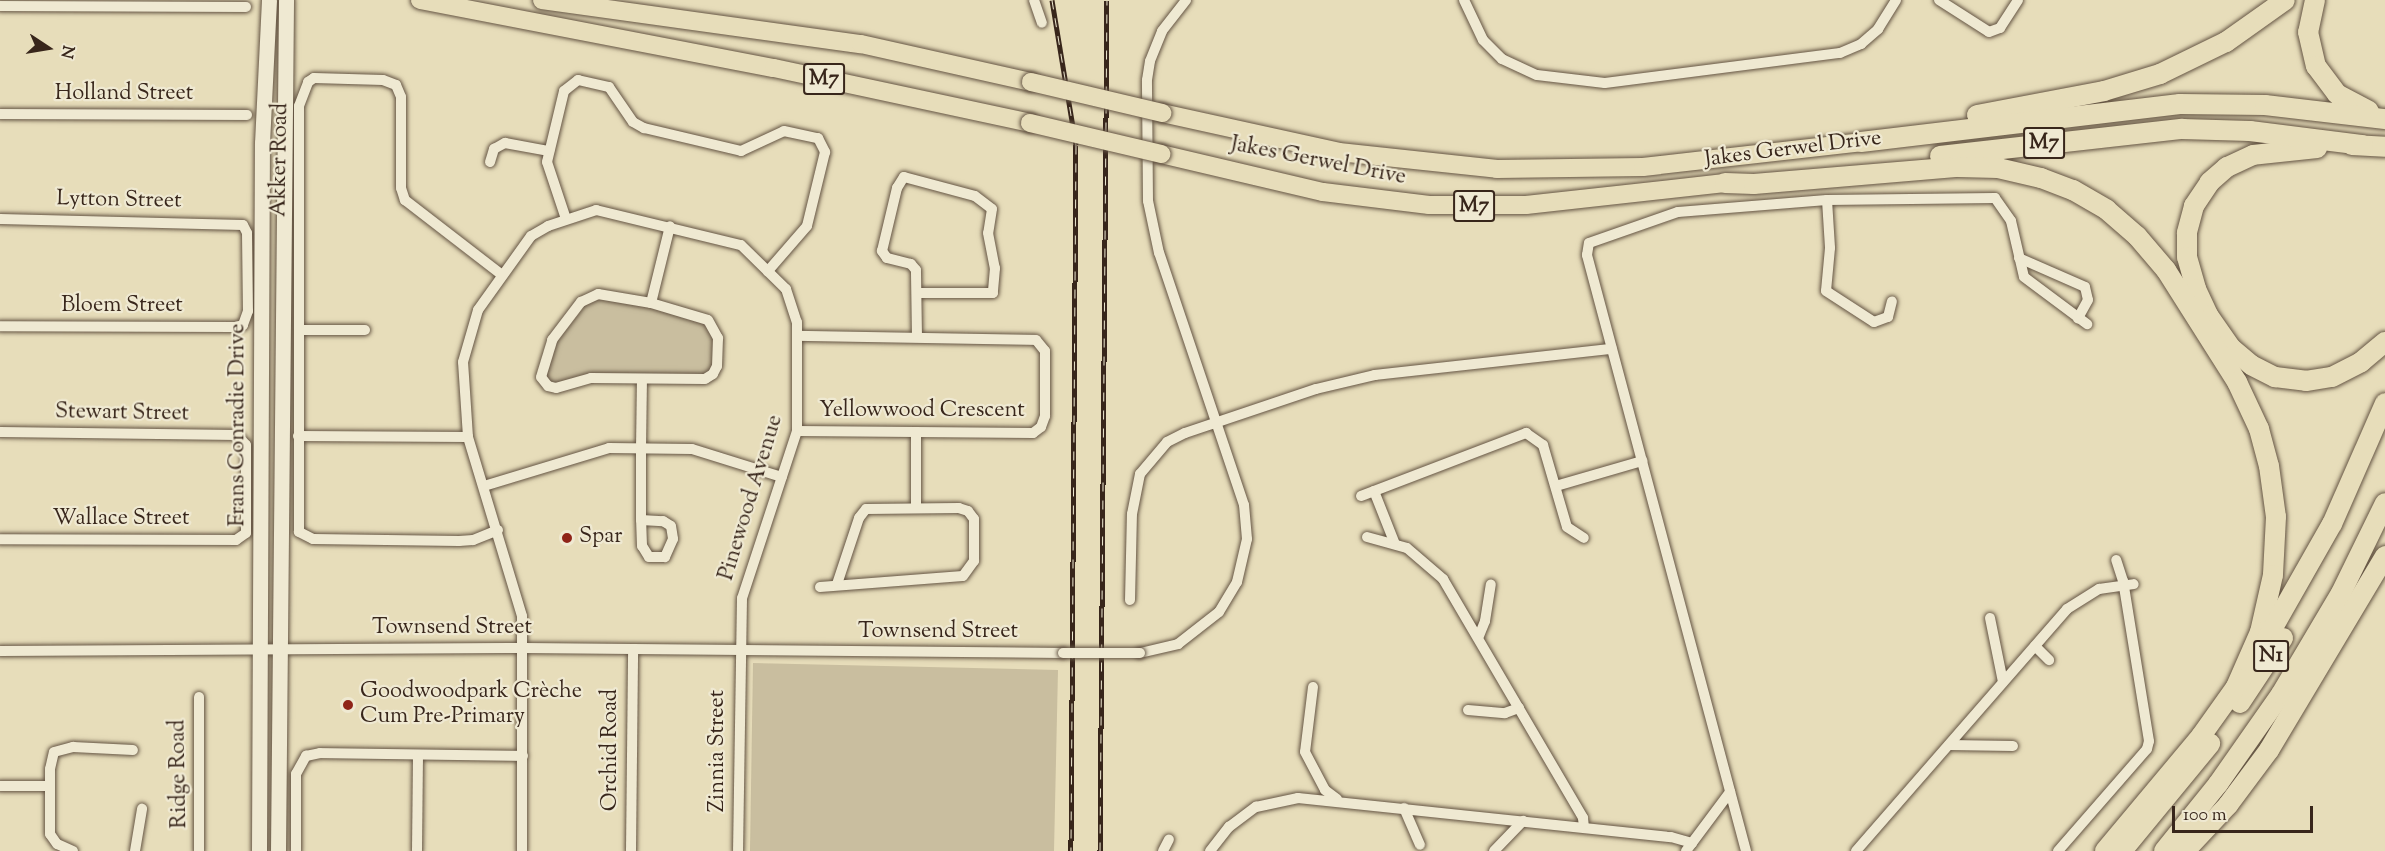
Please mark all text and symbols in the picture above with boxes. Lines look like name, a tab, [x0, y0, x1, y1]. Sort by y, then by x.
north arrow	[18, 18, 78, 78]
text: N	[54, 43, 79, 60]
road number: M7	[803, 61, 845, 97]
street label: Holland Street	[55, 82, 193, 108]
street label: Akker Road	[267, 103, 295, 217]
road number: M7	[2023, 125, 2065, 161]
street label: Jakes Gerwel Drive	[1703, 126, 1883, 174]
street label: Jakes Gerwel Drive	[1228, 132, 1408, 192]
street label: Lytton Street	[56, 187, 182, 215]
road number: M7	[1453, 188, 1495, 224]
street label: Bloem Street	[61, 294, 183, 320]
street label: Frans Conradie Drive	[226, 323, 252, 527]
street label: Yellowwood Crescent	[819, 399, 1025, 425]
street label: Stewart Street	[55, 400, 189, 428]
street label: Pinewood Avenue	[714, 412, 790, 584]
street label: Wallace Street	[52, 507, 190, 533]
place label: Spar	[579, 525, 622, 551]
marker: Spar	[560, 531, 574, 545]
street label: Townsend Street	[372, 616, 532, 642]
street label: Townsend Street	[858, 620, 1018, 646]
road number: N1	[2253, 638, 2289, 674]
place label: Goodwoodpark Crèche Cum Pre-Primary	[360, 679, 582, 730]
street label: Orchid Road	[599, 689, 625, 811]
street label: Zinnia Street	[706, 690, 732, 812]
marker: Goodwoodpark Crèche Cum Pre-Primary	[341, 698, 355, 712]
street label: Ridge Road	[166, 719, 194, 829]
scale bar	[2175, 794, 2316, 832]
text: 100 m	[2183, 803, 2227, 829]

